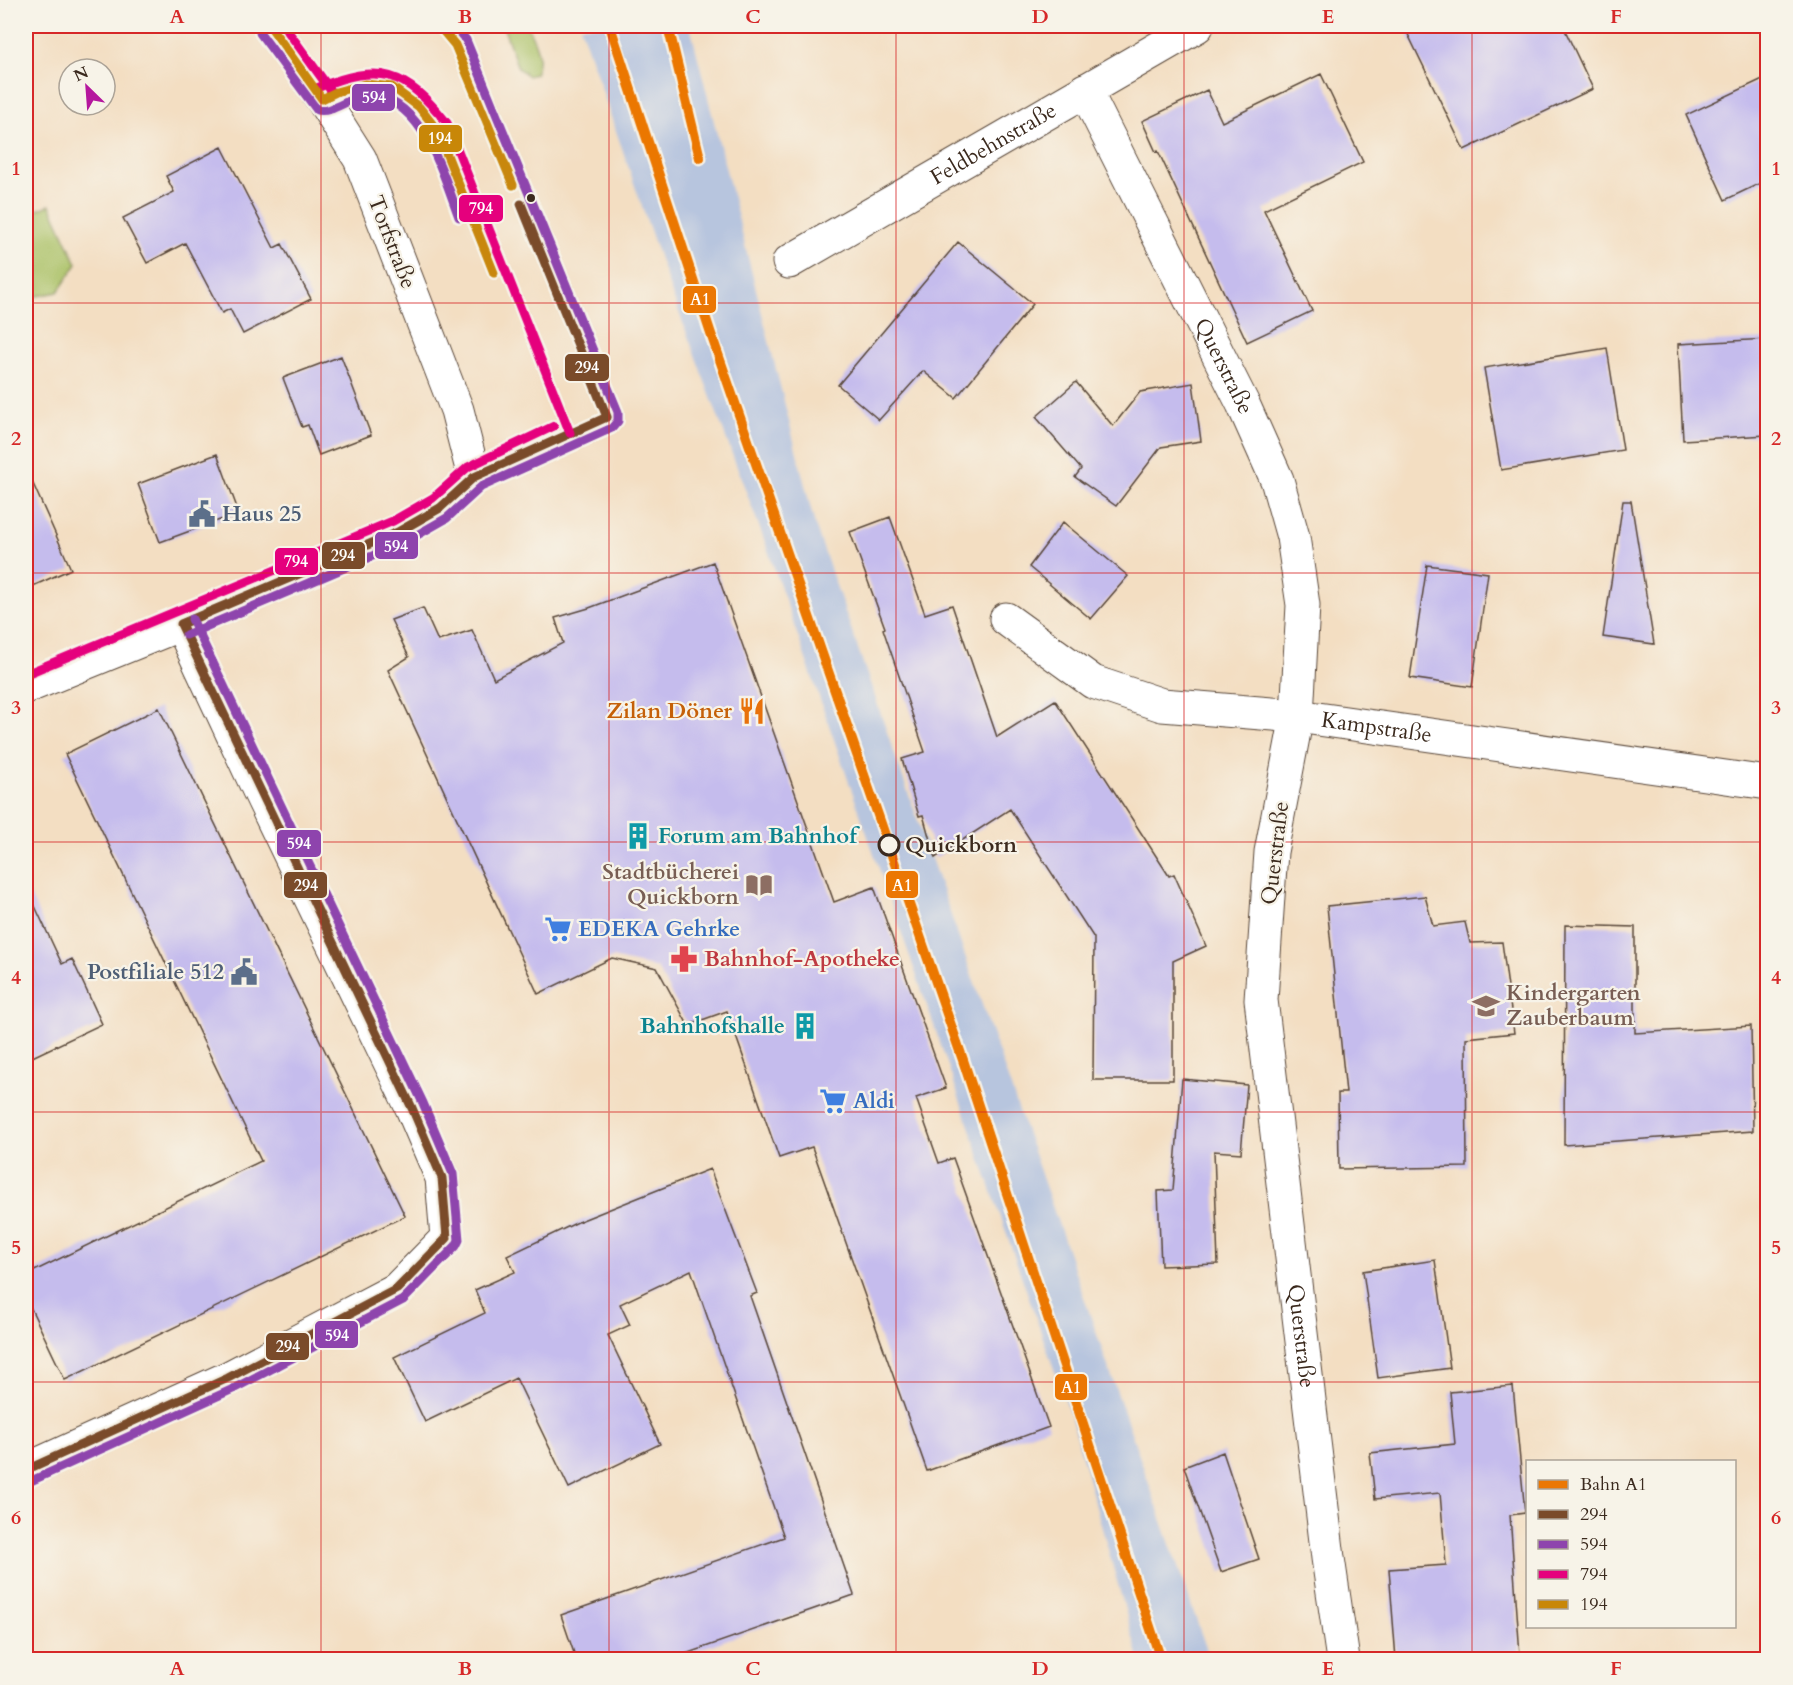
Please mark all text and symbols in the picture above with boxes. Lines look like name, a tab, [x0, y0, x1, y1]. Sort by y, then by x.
text: A	[169, 3, 185, 30]
text: B	[458, 3, 472, 30]
text: C	[745, 3, 761, 30]
text: D	[1031, 3, 1049, 30]
text: E	[1322, 3, 1334, 30]
text: F	[1610, 3, 1622, 30]
north arrow	[57, 57, 117, 117]
text: N	[70, 61, 92, 87]
line badge: 594	[351, 83, 396, 112]
text: 594	[362, 87, 386, 109]
street label: Feldbehnstraße	[925, 95, 1062, 192]
line badge: 194	[418, 124, 463, 153]
text: 194	[428, 128, 452, 150]
text: 1	[11, 155, 21, 182]
text: 1	[1771, 155, 1781, 182]
street label: Torfstraße	[360, 191, 424, 293]
unlabelled marker	[525, 192, 537, 204]
line badge: 794	[458, 194, 504, 223]
text: 794	[469, 198, 493, 220]
line badge: A1	[682, 285, 717, 314]
text: A1	[690, 289, 710, 311]
street label: Querstraße	[1187, 313, 1261, 419]
line badge: 294	[564, 353, 610, 382]
text: 294	[575, 357, 599, 379]
text: 2	[11, 425, 21, 452]
text: 2	[1771, 425, 1781, 452]
public building icon: Haus 25	[187, 499, 217, 529]
place label: Haus 25	[222, 499, 302, 529]
line badge: 594	[374, 531, 419, 560]
text: 594	[384, 536, 408, 558]
line badge: 294	[321, 541, 366, 570]
text: 294	[331, 545, 355, 567]
line badge: 794	[274, 547, 319, 576]
text: 794	[284, 551, 308, 573]
text: 3	[11, 694, 21, 721]
text: 3	[1771, 694, 1781, 721]
place label: Zilan Döner	[606, 696, 732, 726]
restaurant icon: Zilan Döner	[737, 696, 767, 726]
street label: Kampstraße	[1319, 705, 1434, 750]
street label: Querstraße	[1254, 800, 1296, 906]
building icon: Forum am Bahnhof	[623, 821, 653, 851]
place label: Forum am Bahnhof	[658, 821, 860, 851]
line badge: 594	[276, 829, 322, 858]
place label: Quickborn	[905, 830, 1017, 860]
text: 594	[287, 833, 311, 855]
marker: Quickborn	[878, 834, 900, 856]
place label: Stadtbücherei Quickborn	[602, 857, 739, 912]
library icon: Stadtbücherei Quickborn	[744, 870, 774, 900]
line badge: A1	[885, 870, 919, 899]
line badge: 294	[283, 871, 328, 899]
text: 294	[294, 875, 318, 897]
text: A1	[892, 875, 912, 897]
supermarket icon: EDEKA Gehrke	[543, 914, 573, 944]
place label: EDEKA Gehrke	[578, 914, 740, 944]
pharmacy icon: Bahnhof-Apotheke	[669, 944, 699, 974]
place label: Bahnhof-Apotheke	[704, 944, 900, 974]
place label: Postfiliale 512	[87, 957, 224, 987]
public building icon: Postfiliale 512	[229, 957, 259, 987]
text: 4	[11, 964, 21, 991]
text: 4	[1771, 964, 1781, 991]
place label: Kindergarten Zauberbaum	[1506, 978, 1641, 1033]
school or university icon: Kindergarten Zauberbaum	[1471, 991, 1501, 1021]
place label: Bahnhofshalle	[640, 1011, 785, 1041]
building icon: Bahnhofshalle	[790, 1011, 820, 1041]
supermarket icon: Aldi	[818, 1086, 848, 1116]
place label: Aldi	[853, 1086, 895, 1116]
text: 5	[11, 1234, 21, 1261]
text: 5	[1771, 1234, 1781, 1261]
street label: Querstraße	[1280, 1282, 1322, 1389]
line badge: 594	[314, 1320, 359, 1349]
text: 594	[325, 1325, 349, 1347]
line badge: 294	[265, 1332, 310, 1361]
text: 294	[276, 1336, 300, 1358]
line badge: A1	[1054, 1373, 1088, 1401]
text: A1	[1061, 1377, 1081, 1399]
legend	[1526, 1460, 1736, 1628]
text: Bahn A1	[1580, 1472, 1647, 1497]
text: 294	[1580, 1502, 1608, 1527]
text: 6	[11, 1504, 21, 1531]
text: 6	[1771, 1504, 1781, 1531]
text: 594	[1580, 1532, 1608, 1557]
text: 794	[1580, 1562, 1608, 1587]
text: 194	[1580, 1592, 1608, 1617]
text: A	[169, 1655, 185, 1682]
text: B	[458, 1655, 472, 1682]
text: C	[745, 1655, 761, 1682]
text: D	[1031, 1655, 1049, 1682]
text: E	[1322, 1655, 1334, 1682]
text: F	[1610, 1655, 1622, 1682]

